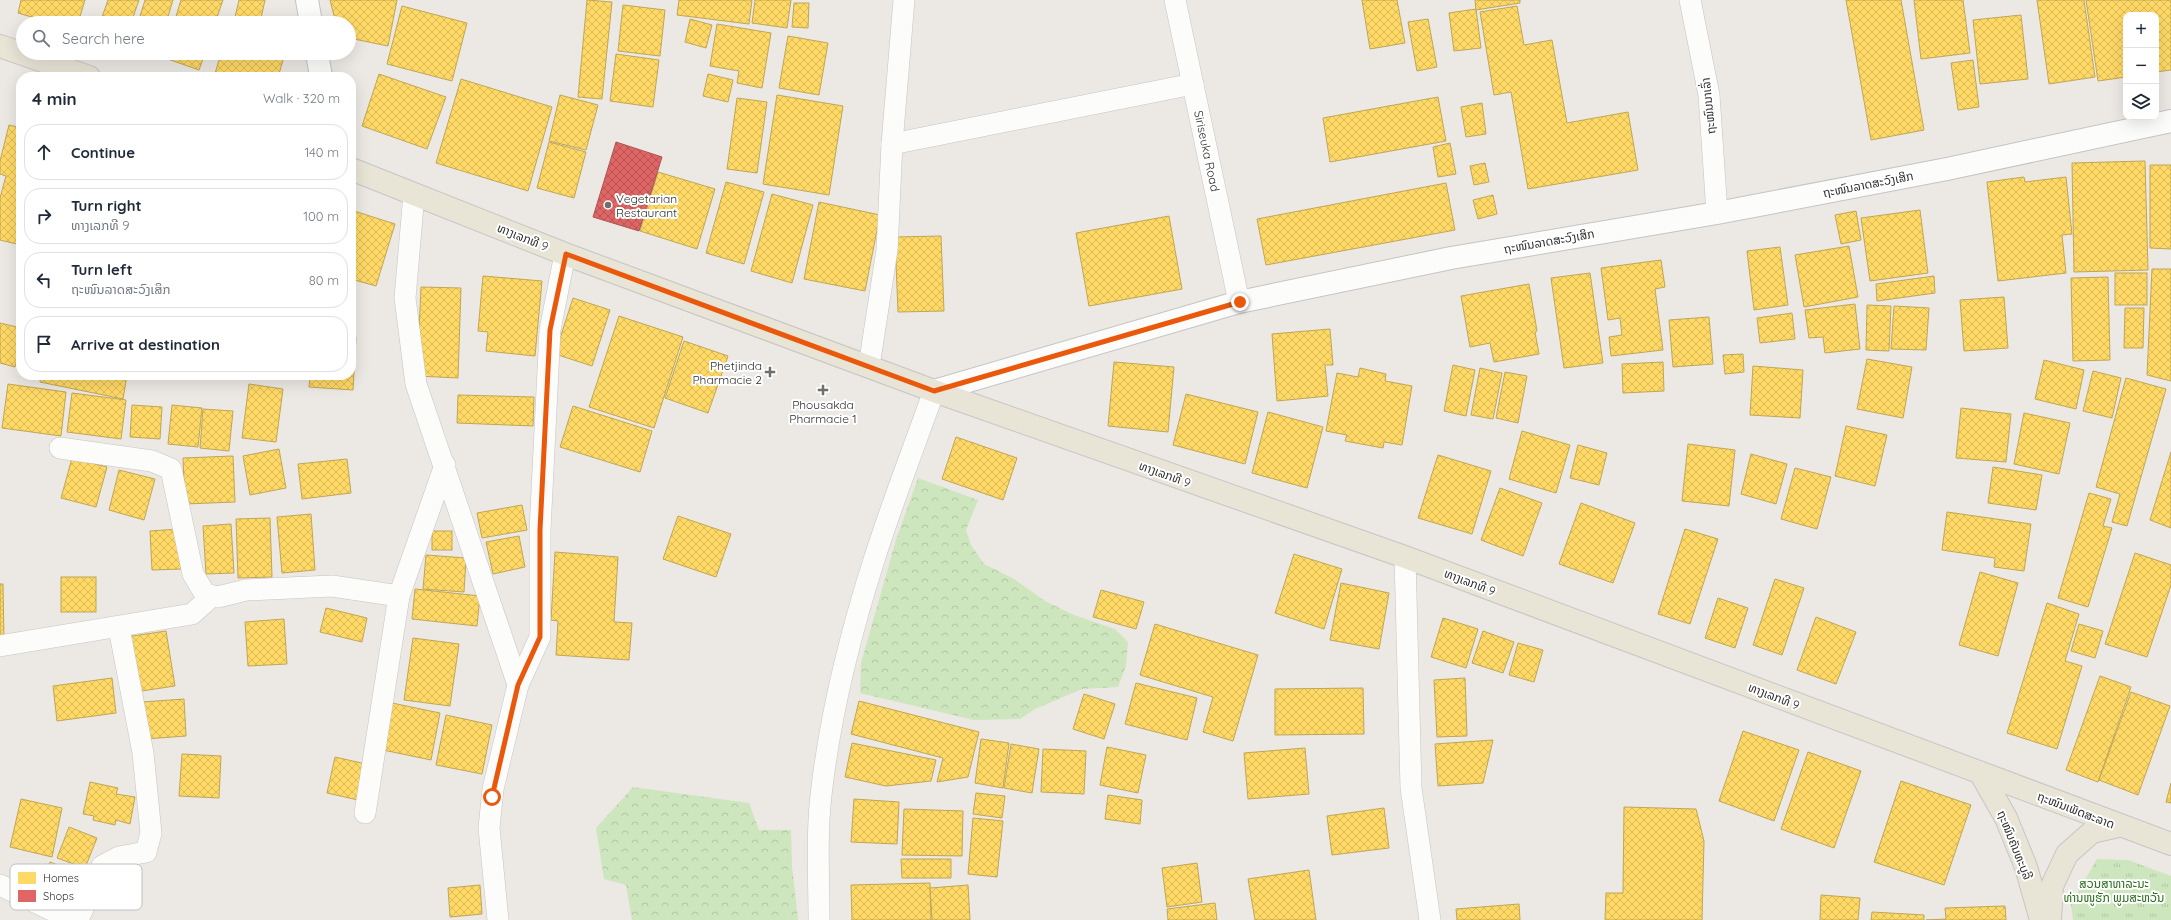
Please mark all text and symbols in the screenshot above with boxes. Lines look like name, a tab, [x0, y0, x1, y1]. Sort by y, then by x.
map controls	[2123, 12, 2159, 120]
button: +	[2123, 12, 2159, 48]
search box	[16, 16, 356, 60]
icon: search	[30, 27, 52, 49]
text: Search here	[62, 29, 145, 48]
button: −	[2123, 48, 2159, 84]
street label: ຖະໜົນນາເລົ່າ	[1696, 77, 1718, 135]
button: layers	[2123, 84, 2159, 120]
text: 4 min	[32, 88, 77, 109]
text: Walk · 320 m	[263, 90, 340, 106]
street label: Siriseuka Road	[1191, 109, 1223, 193]
icon: ahead	[33, 141, 55, 163]
text: Continue	[71, 143, 135, 162]
text: 140 m	[304, 144, 339, 160]
street label: ຖະໜົນລາດສະວົງເສິກ	[1822, 168, 1914, 200]
place label: Vegetarian Restaurant	[616, 191, 677, 220]
text: Turn right	[71, 196, 142, 215]
marker: Vegetarian Restaurant	[603, 200, 613, 210]
icon: right	[33, 205, 55, 227]
text: 100 m	[303, 208, 339, 224]
text: ທາງເລກທີ 9	[71, 217, 129, 233]
street label: ທາງເລກທີ 9	[495, 220, 551, 254]
street label: ຖະໜົນລາດສະວົງເສິກ	[1502, 226, 1596, 256]
text: Turn left	[71, 260, 133, 279]
icon: left	[33, 269, 55, 291]
text: 80 m	[309, 272, 339, 288]
text: ຖະໜົນລາດສະວົງເສິກ	[71, 281, 170, 297]
route end	[1231, 293, 1249, 311]
icon: arrive	[33, 333, 55, 355]
text: Arrive at destination	[71, 335, 220, 354]
place label: Phetjinda Pharmacie 2	[692, 358, 762, 387]
marker: Phetjinda Pharmacie 2	[765, 367, 775, 377]
marker: Phousakda Pharmacie 1	[818, 385, 828, 395]
place label: Phousakda Pharmacie 1	[789, 397, 857, 426]
street label: ທາງເລກທີ 9	[1137, 458, 1193, 490]
street label: ທາງເລກທີ 9	[1442, 565, 1498, 599]
street label: ທາງເລກທີ 9	[1746, 679, 1802, 713]
route start	[483, 788, 501, 806]
street label: ຖະໜົນເພັດສະລາດ	[2035, 788, 2117, 832]
street label: ຖະໜົນຄັນທະບູລີ	[1993, 808, 2036, 882]
legend	[10, 864, 142, 910]
text: Homes	[43, 871, 79, 885]
park label: ສວນສາທາລະນະ ທ່ານໜູຮັກ ພູມສະຫວັນ	[2064, 876, 2164, 906]
text: Shops	[43, 889, 74, 903]

